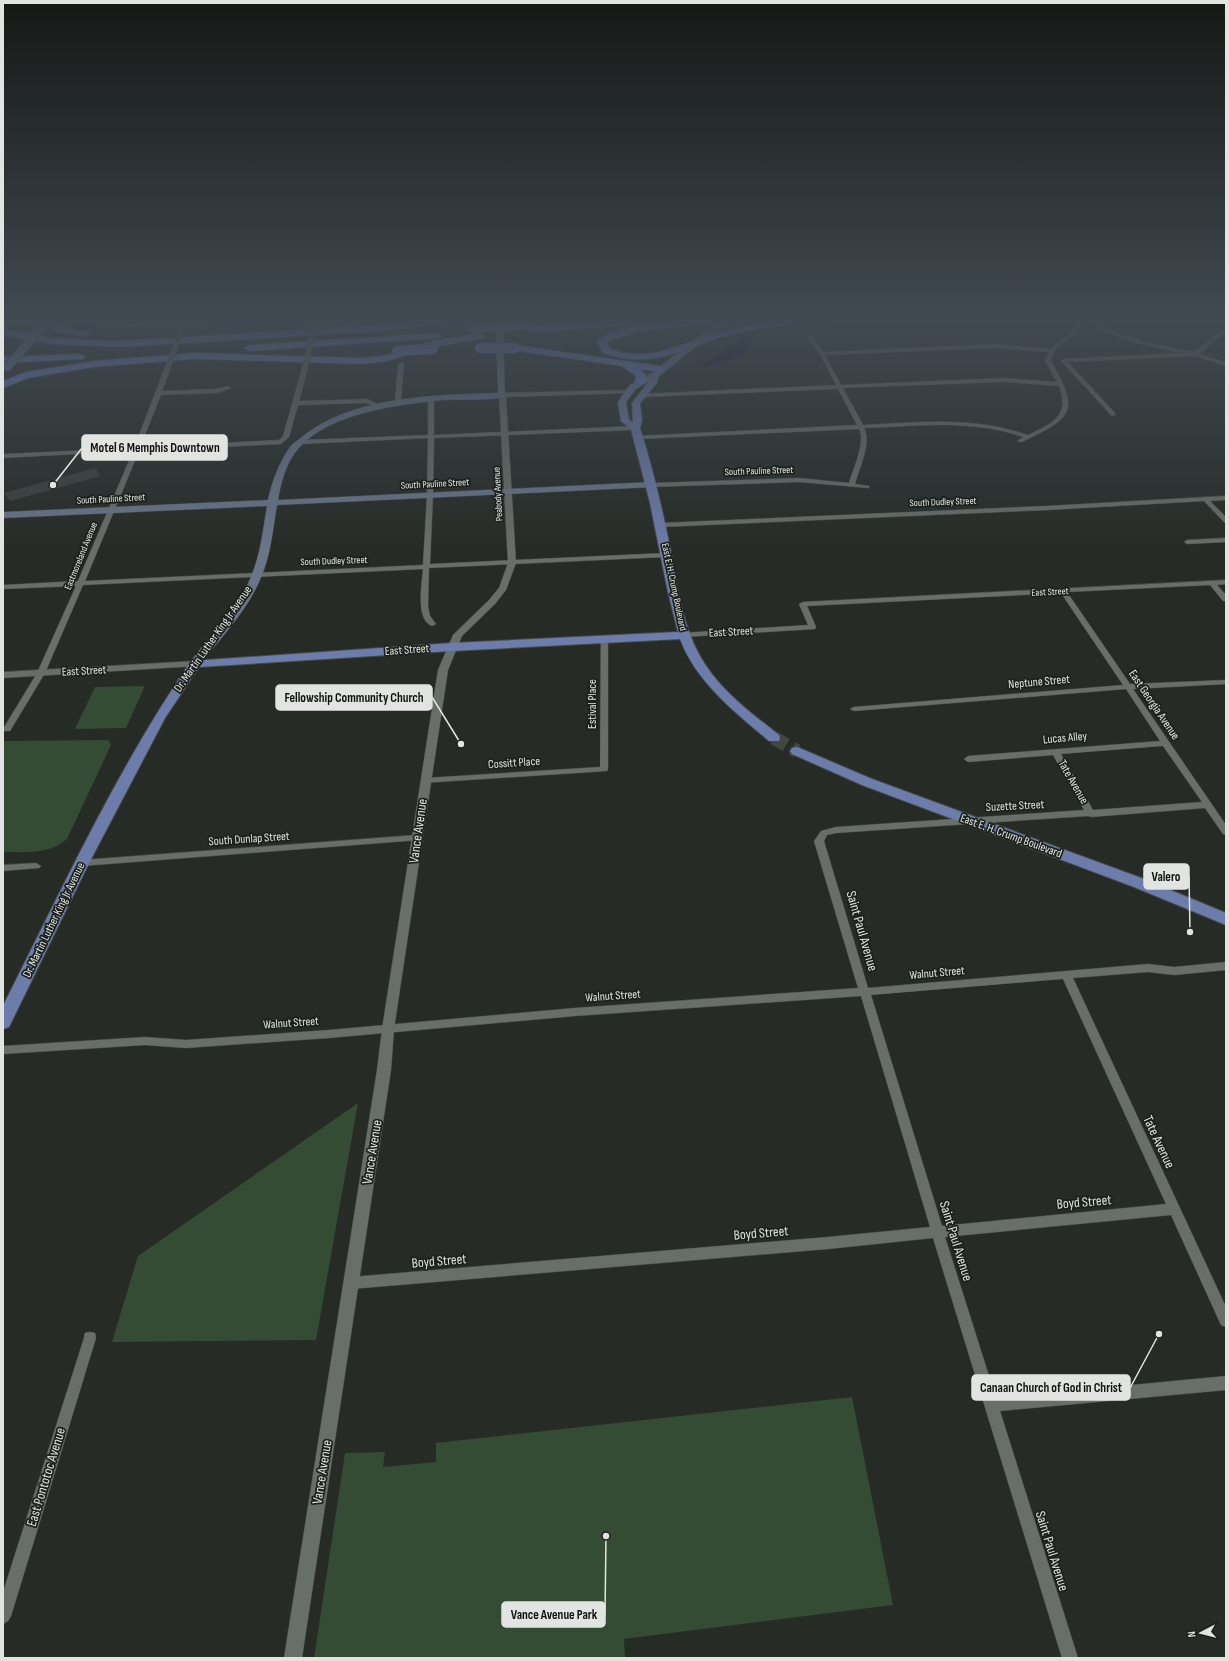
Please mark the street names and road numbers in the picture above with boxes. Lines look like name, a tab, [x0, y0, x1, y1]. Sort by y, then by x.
street label: South Pauline Street	[725, 464, 793, 478]
street label: Peabody Avenue	[491, 466, 505, 522]
street label: South Pauline Street	[400, 476, 470, 492]
street label: South Pauline Street	[76, 491, 146, 507]
street label: South Dudley Street	[909, 495, 977, 509]
street label: Eastmoreland Avenue	[62, 520, 100, 592]
street label: East E. H. Crump Boulevard	[659, 542, 689, 632]
street label: South Dudley Street	[300, 554, 368, 568]
street label: Dr. Martin Luther King Jr Avenue	[171, 583, 255, 695]
street label: East Street	[1031, 585, 1069, 599]
street label: East Street	[708, 623, 754, 641]
street label: East Street	[384, 641, 430, 659]
street label: East Street	[61, 662, 107, 680]
street label: East Georgia Avenue	[1125, 667, 1183, 743]
street label: Neptune Street	[1008, 672, 1071, 692]
street label: Estival Place	[585, 679, 600, 729]
street label: Lucas Alley	[1042, 729, 1088, 747]
street label: Cossitt Place	[487, 754, 541, 772]
street label: Tate Avenue	[1054, 757, 1092, 807]
street label: Suzette Street	[985, 797, 1045, 815]
street label: Vance Avenue	[405, 798, 431, 864]
street label: East E. H. Crump Boulevard	[958, 811, 1064, 861]
street label: South Dunlap Street	[208, 829, 290, 849]
street label: Dr. Martin Luther King Jr Avenue	[20, 860, 88, 980]
street label: Saint Paul Avenue	[842, 889, 882, 973]
street label: Walnut Street	[909, 963, 966, 983]
street label: Walnut Street	[585, 987, 641, 1005]
street label: Walnut Street	[263, 1014, 319, 1032]
street label: Tate Avenue	[1139, 1113, 1179, 1171]
street label: Vance Avenue	[359, 1119, 385, 1185]
street label: Boyd Street	[1056, 1191, 1112, 1213]
street label: Saint Paul Avenue	[936, 1199, 976, 1283]
street label: Boyd Street	[733, 1222, 789, 1244]
street label: Boyd Street	[411, 1250, 467, 1272]
street label: East Pontotoc Avenue	[23, 1426, 69, 1528]
street label: Vance Avenue	[309, 1439, 335, 1505]
street label: Saint Paul Avenue	[1032, 1509, 1072, 1593]

